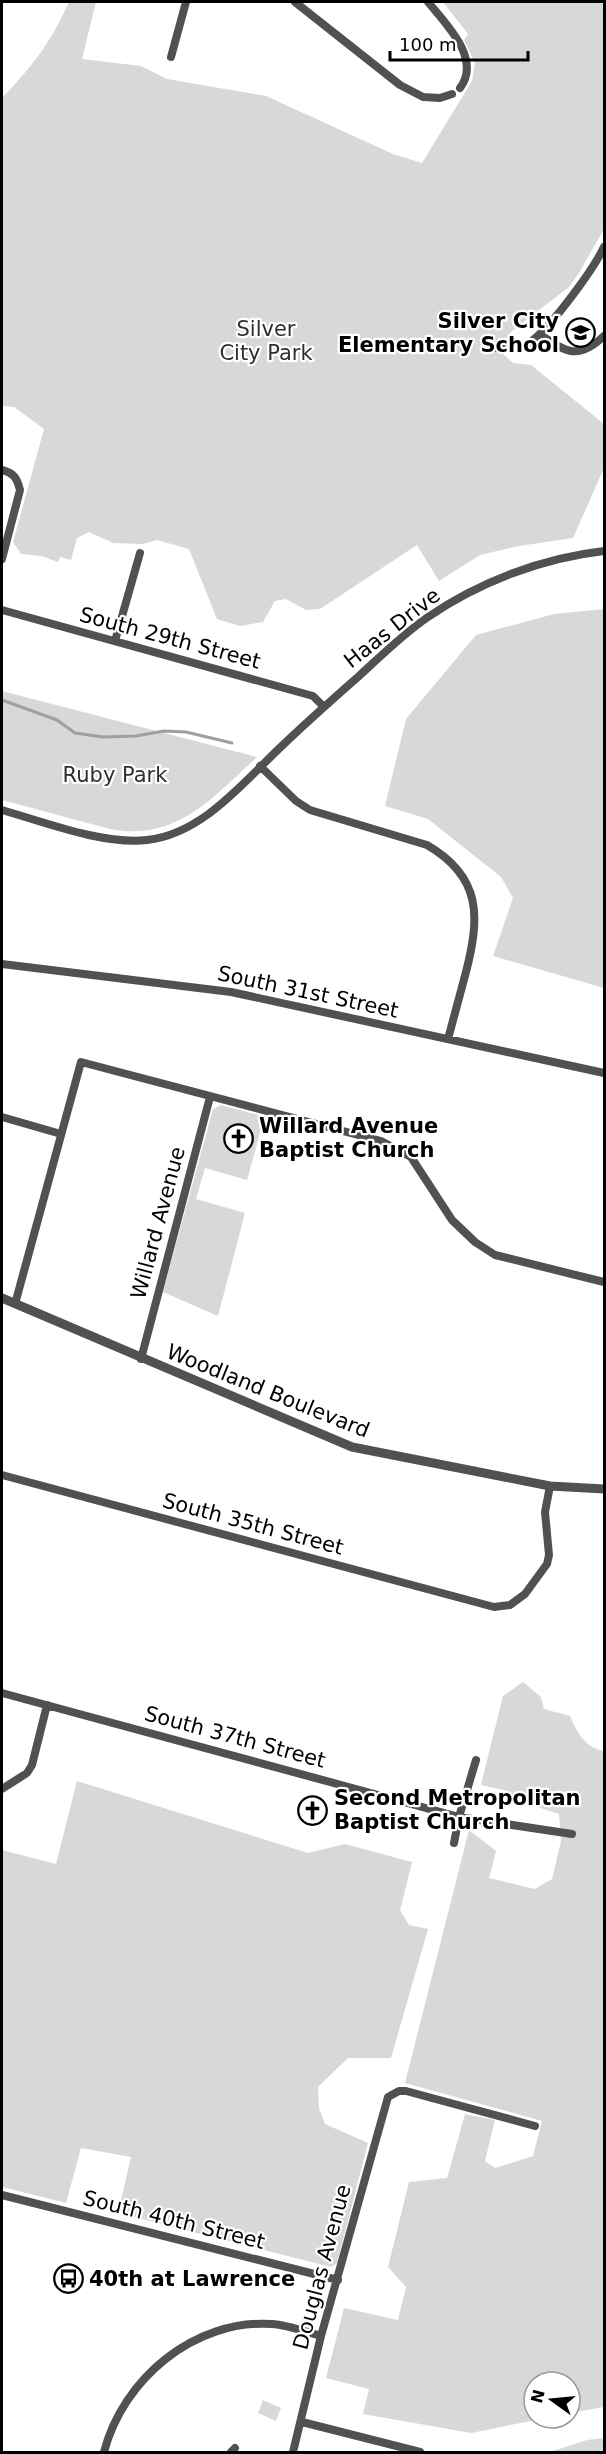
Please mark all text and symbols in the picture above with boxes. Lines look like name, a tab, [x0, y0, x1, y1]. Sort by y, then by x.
scale bar	[390, 24, 528, 62]
text: 100 m	[399, 34, 457, 55]
place label: Silver City Elementary School	[338, 309, 559, 357]
park label: Silver City Park	[219, 317, 313, 365]
school or university icon: Silver City Elementary School	[564, 317, 596, 349]
street label: Haas Drive	[339, 583, 445, 673]
street label: South 29th Street	[77, 602, 263, 674]
park label: Ruby Park	[63, 763, 168, 787]
street label: South 31st Street	[215, 961, 401, 1023]
place label: Willard Avenue Baptist Church	[259, 1114, 438, 1162]
church icon: Willard Avenue Baptist Church	[222, 1122, 254, 1154]
street label: Willard Avenue	[126, 1144, 190, 1302]
street label: Woodland Boulevard	[163, 1339, 373, 1443]
street label: South 35th Street	[160, 1488, 346, 1560]
street label: South 37th Street	[142, 1701, 328, 1773]
place label: Second Metropolitan Baptist Church	[334, 1786, 581, 1834]
church icon: Second Metropolitan Baptist Church	[297, 1794, 329, 1826]
street label: Douglas Avenue	[288, 2182, 356, 2352]
street label: South 40th Street	[81, 2186, 267, 2254]
bus stop icon: 40th at Lawrence	[52, 2263, 84, 2295]
place label: 40th at Lawrence	[89, 2267, 295, 2291]
north arrow	[522, 2370, 582, 2430]
text: N	[527, 2387, 549, 2405]

